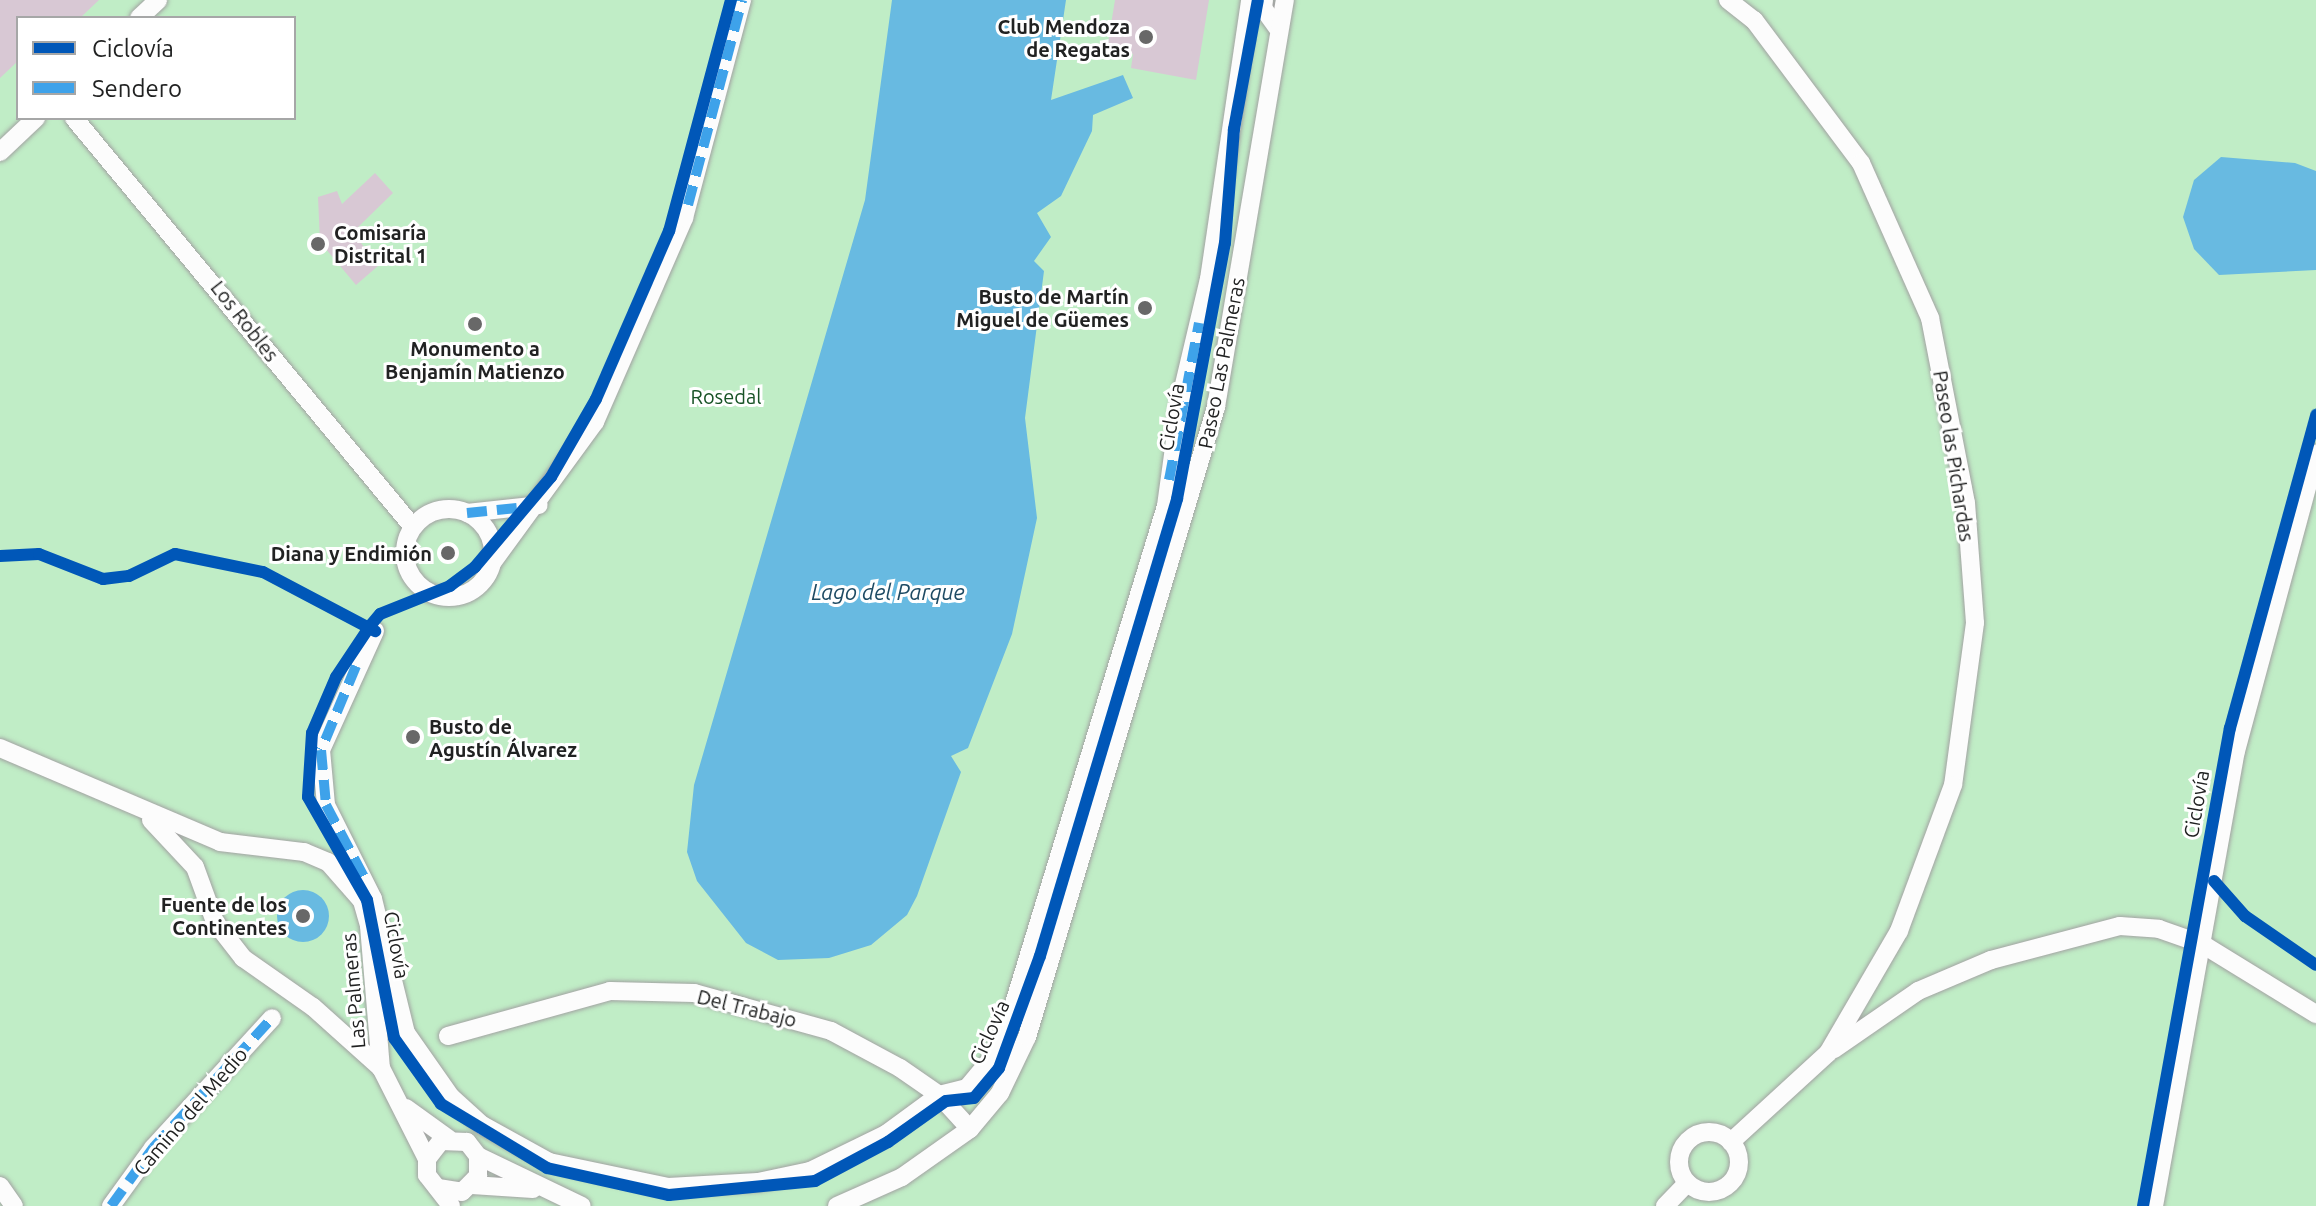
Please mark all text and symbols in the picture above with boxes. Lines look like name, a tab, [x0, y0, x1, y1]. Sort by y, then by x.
place label: Club Mendoza de Regatas	[997, 14, 1130, 61]
legend	[16, 16, 296, 120]
marker: Club Mendoza de Regatas	[1137, 28, 1155, 46]
text: Ciclovía	[92, 35, 174, 62]
text: Sendero	[92, 75, 182, 102]
place label: Comisaría Distrital 1	[334, 220, 427, 267]
marker: Comisaría Distrital 1	[309, 235, 327, 253]
street label: Paseo Las Palmeras	[1193, 275, 1249, 451]
street label: Los Robles	[206, 276, 284, 366]
place label: Busto de Martín Miguel de Güemes	[956, 284, 1129, 331]
marker: Busto de Martín Miguel de Güemes	[1136, 299, 1154, 317]
marker: Monumento a Benjamín Matienzo	[466, 315, 484, 333]
place label: Monumento a Benjamín Matienzo	[385, 336, 565, 383]
street label: Paseo las Pichardas	[1929, 369, 1979, 543]
street label: Ciclovía	[1153, 381, 1189, 453]
park label: Rosedal	[690, 384, 762, 408]
place label: Diana y Endimión	[271, 541, 432, 565]
marker: Diana y Endimión	[439, 544, 457, 562]
water label: Lago del Parque	[811, 579, 965, 605]
place label: Busto de Agustín Álvarez	[429, 714, 577, 761]
marker: Busto de Agustín Álvarez	[404, 728, 422, 746]
street label: Ciclovía	[2178, 768, 2214, 840]
place label: Fuente de los Continentes	[161, 892, 287, 939]
marker: Fuente de los Continentes	[294, 907, 312, 925]
street label: Ciclovía	[379, 909, 415, 981]
street label: Las Palmeras	[336, 932, 370, 1050]
street label: Del Trabajo	[695, 984, 799, 1032]
street label: Ciclovía	[964, 996, 1014, 1068]
street label: Camino del Medio	[128, 1042, 252, 1180]

